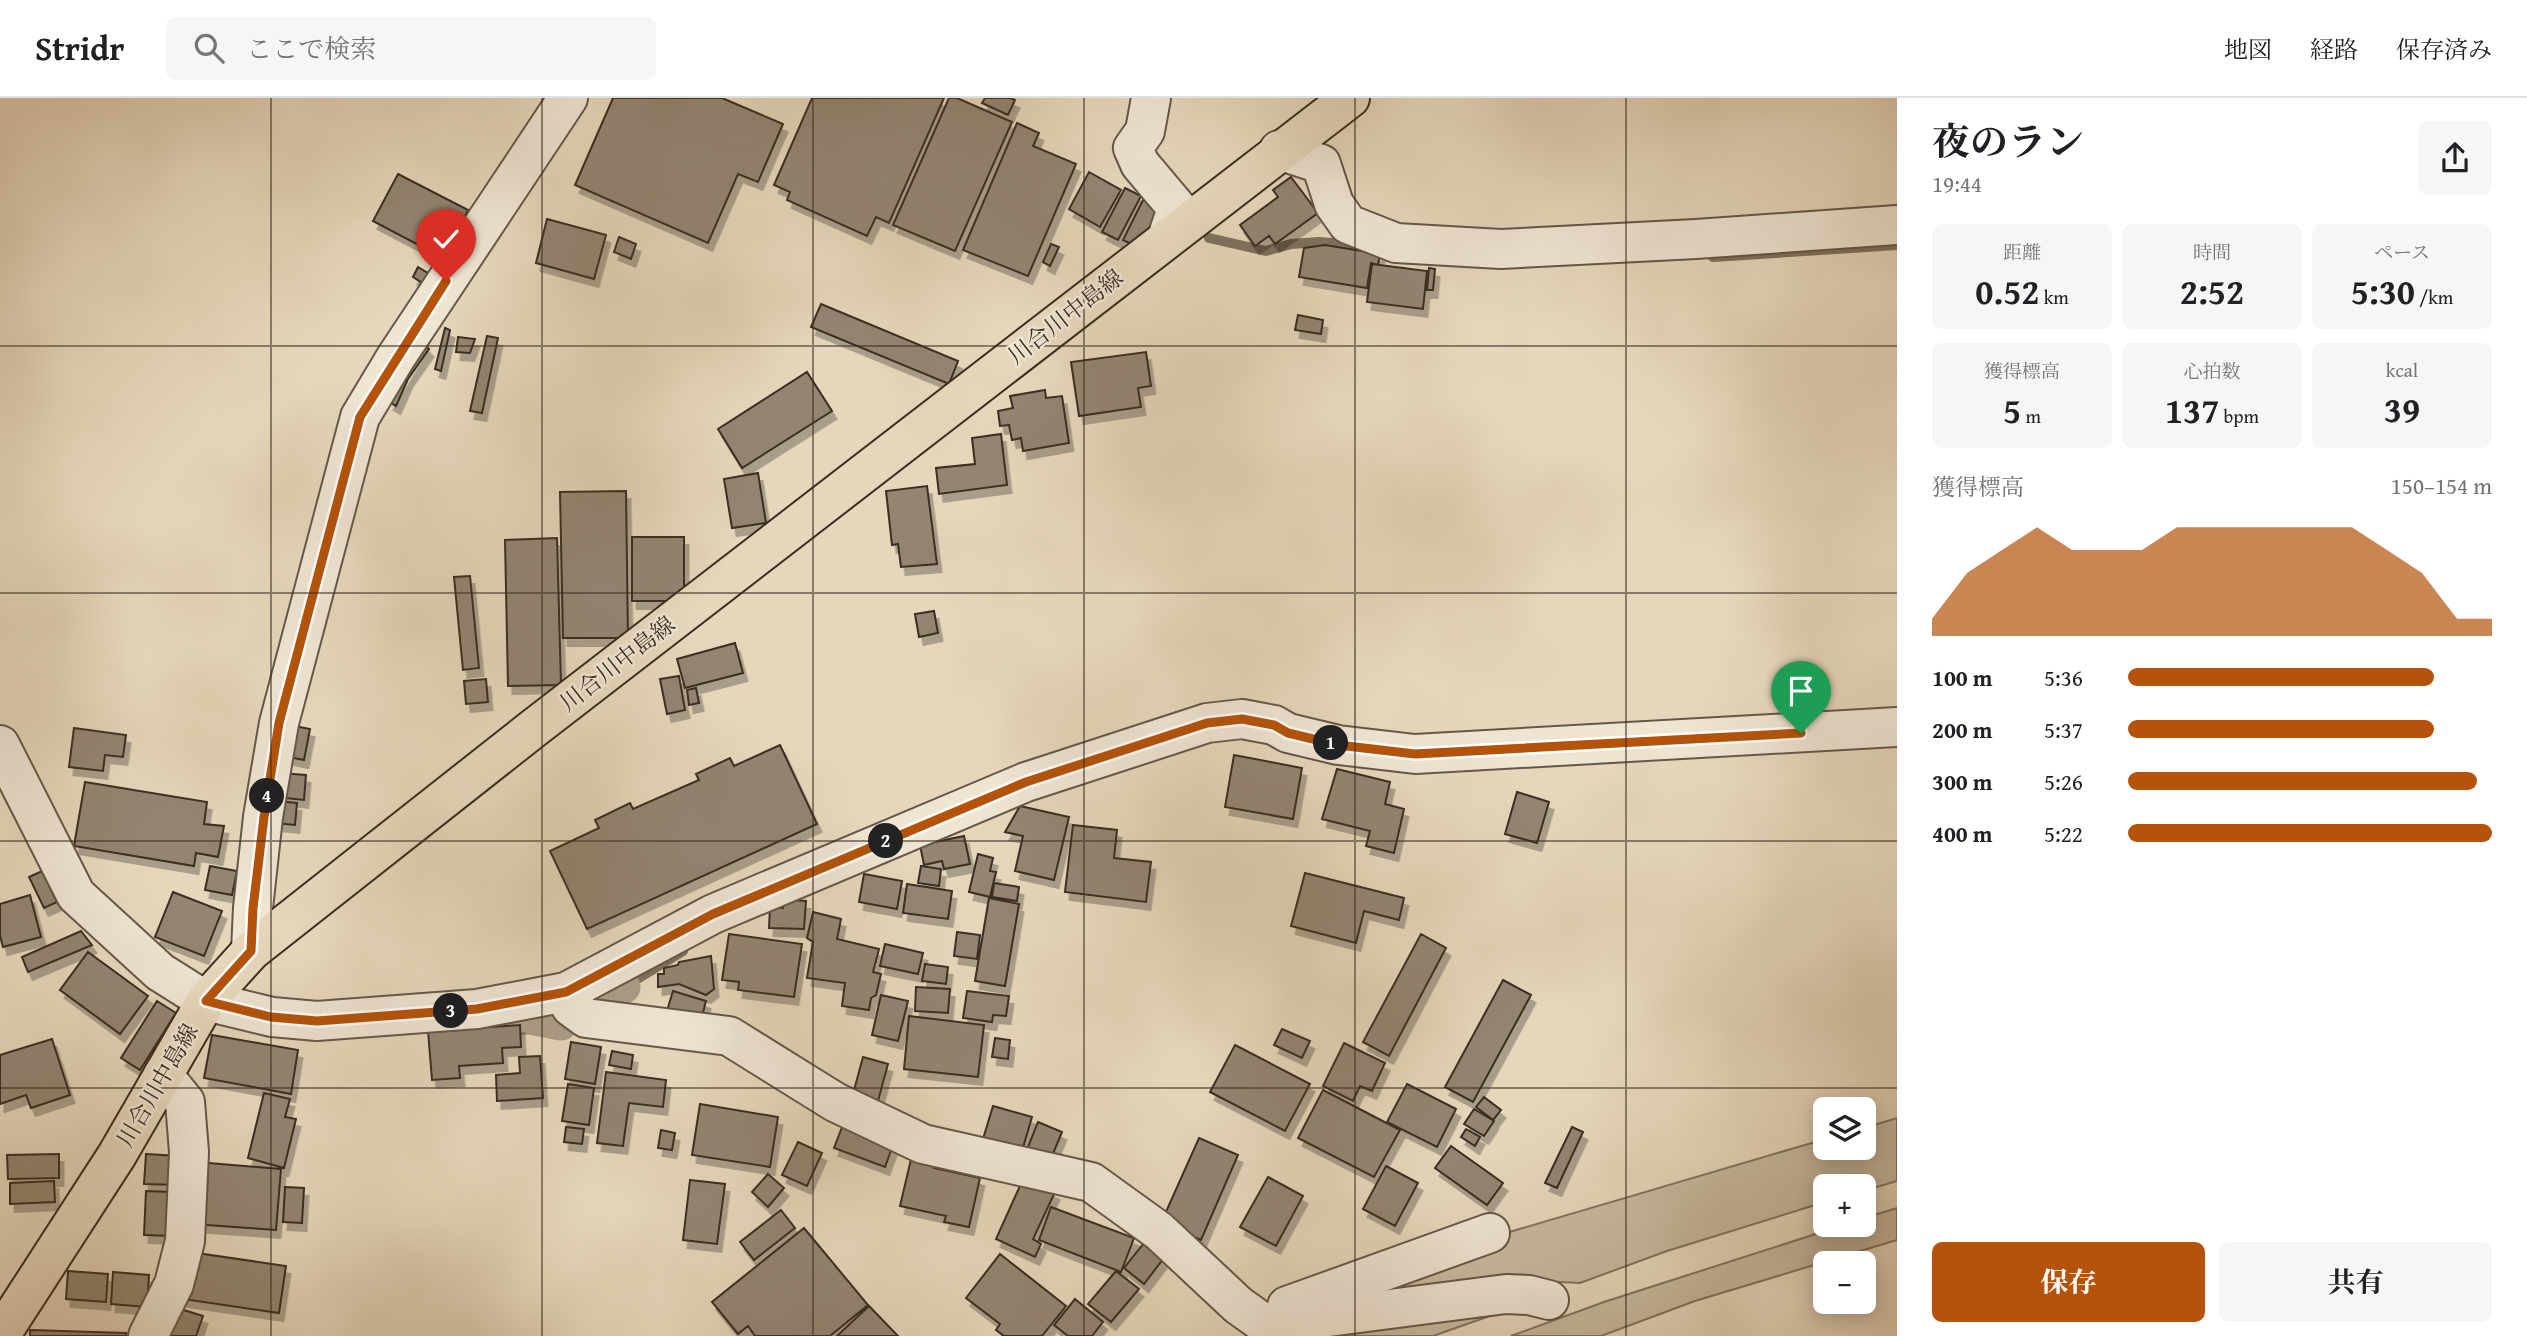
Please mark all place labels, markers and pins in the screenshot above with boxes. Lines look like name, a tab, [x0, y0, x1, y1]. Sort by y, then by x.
pin	[416, 209, 476, 281]
pin	[1771, 661, 1831, 733]
pin: 1	[1314, 726, 1348, 760]
pin: 4	[250, 778, 284, 814]
pin: 2	[868, 824, 903, 858]
pin: 3	[434, 993, 468, 1028]

